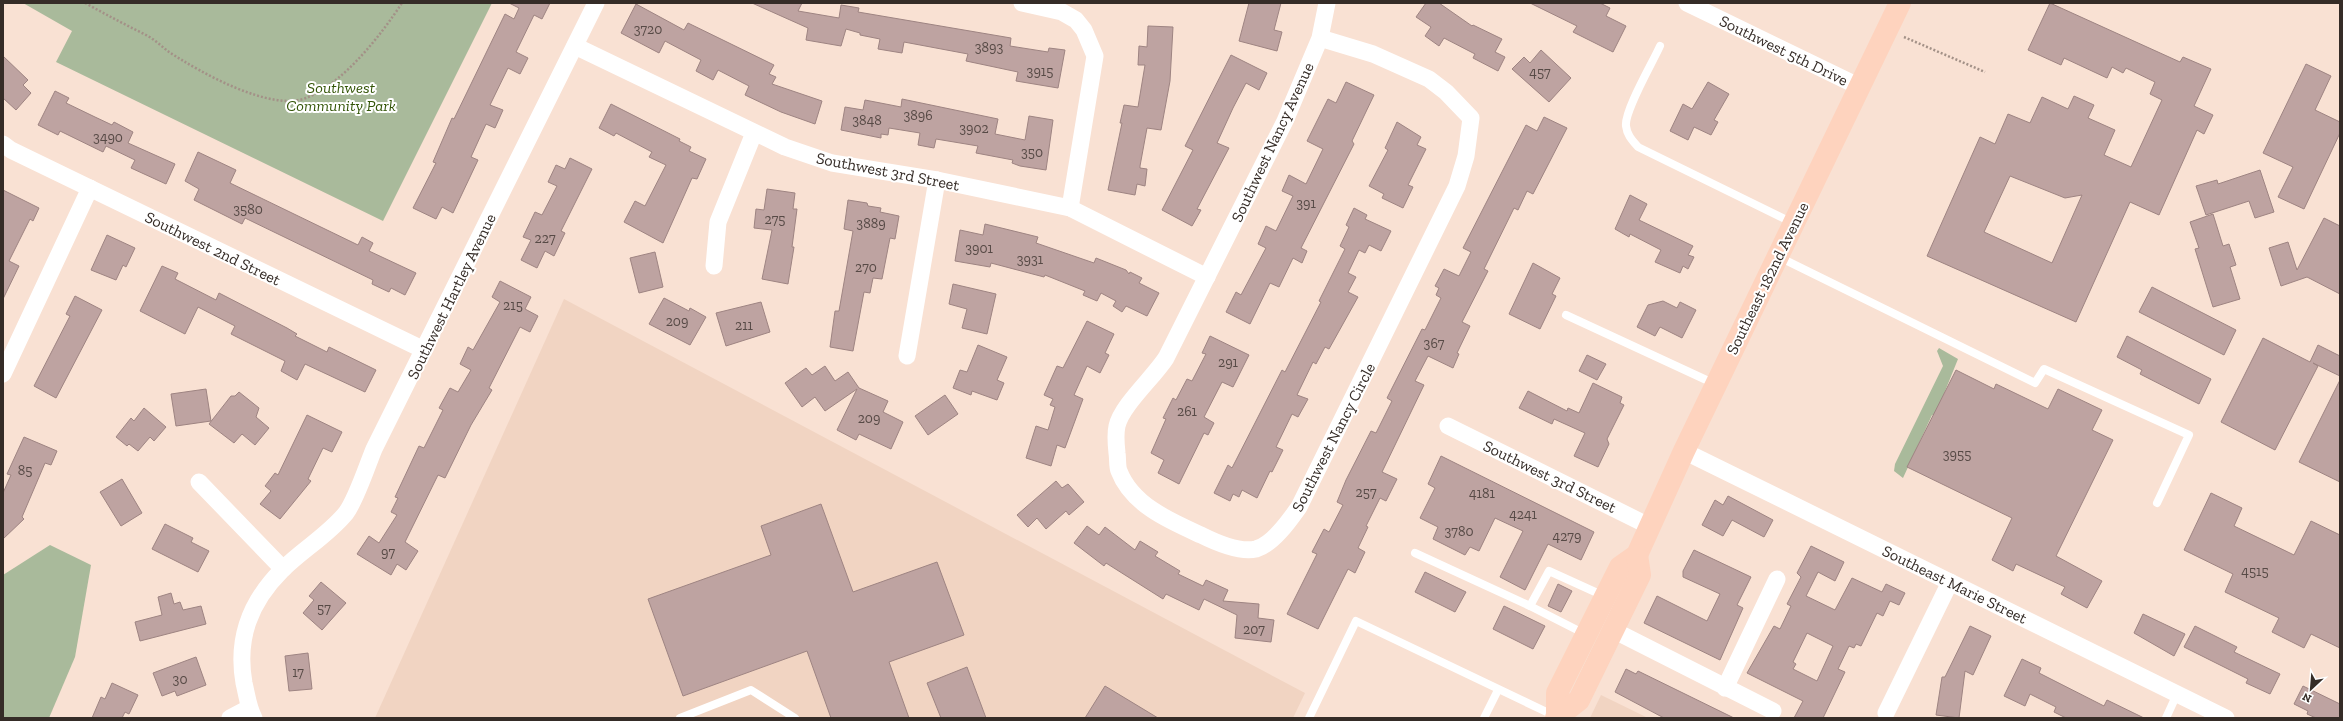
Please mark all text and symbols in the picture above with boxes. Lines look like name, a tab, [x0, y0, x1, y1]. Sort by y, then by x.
street label: Southwest 5th Drive	[1716, 11, 1851, 90]
house number: 3720	[634, 21, 662, 38]
house number: 3893	[975, 39, 1003, 56]
street label: Southwest Nancy Avenue	[1227, 59, 1318, 225]
house number: 3915	[1027, 63, 1053, 80]
house number: 457	[1529, 64, 1551, 81]
park label: Southwest Community Park	[286, 78, 396, 115]
house number: 3896	[903, 107, 933, 124]
house number: 3848	[852, 112, 882, 129]
house number: 3902	[959, 120, 989, 137]
house number: 3490	[93, 129, 123, 146]
house number: 350	[1021, 144, 1043, 161]
street label: Southwest 3rd Street	[815, 148, 961, 195]
house number: 391	[1296, 195, 1316, 212]
street label: Southeast 182nd Avenue	[1722, 199, 1813, 358]
house number: 3580	[233, 201, 263, 218]
street label: Southwest 2nd Street	[142, 207, 284, 290]
street label: Southwest Hartley Avenue	[403, 210, 500, 382]
house number: 275	[765, 211, 785, 228]
house number: 3889	[856, 215, 886, 232]
house number: 227	[534, 230, 556, 247]
house number: 3901	[965, 240, 993, 257]
house number: 3931	[1017, 251, 1044, 268]
house number: 270	[855, 259, 877, 276]
house number: 215	[503, 297, 523, 314]
house number: 209	[666, 313, 688, 330]
house number: 211	[735, 317, 754, 334]
house number: 367	[1424, 335, 1445, 352]
house number: 291	[1218, 354, 1239, 371]
street label: Southwest Nancy Circle	[1288, 360, 1379, 515]
house number: 261	[1177, 403, 1198, 420]
house number: 209	[858, 410, 880, 427]
street label: Southwest 3rd Street	[1480, 436, 1619, 517]
house number: 3955	[1943, 446, 1971, 463]
house number: 85	[18, 462, 32, 479]
house number: 257	[1356, 484, 1377, 501]
house number: 4181	[1469, 485, 1496, 502]
house number: 4241	[1509, 506, 1537, 523]
house number: 3780	[1444, 523, 1474, 540]
house number: 4279	[1553, 528, 1581, 545]
street label: Southeast Marie Street	[1879, 541, 2030, 628]
house number: 97	[381, 544, 395, 561]
house number: 4515	[2241, 563, 2269, 580]
house number: 57	[317, 600, 331, 617]
house number: 207	[1243, 621, 1265, 638]
house number: 17	[292, 664, 304, 681]
north arrow	[2291, 669, 2331, 709]
house number: 30	[173, 671, 187, 688]
text: N	[2300, 690, 2313, 705]

